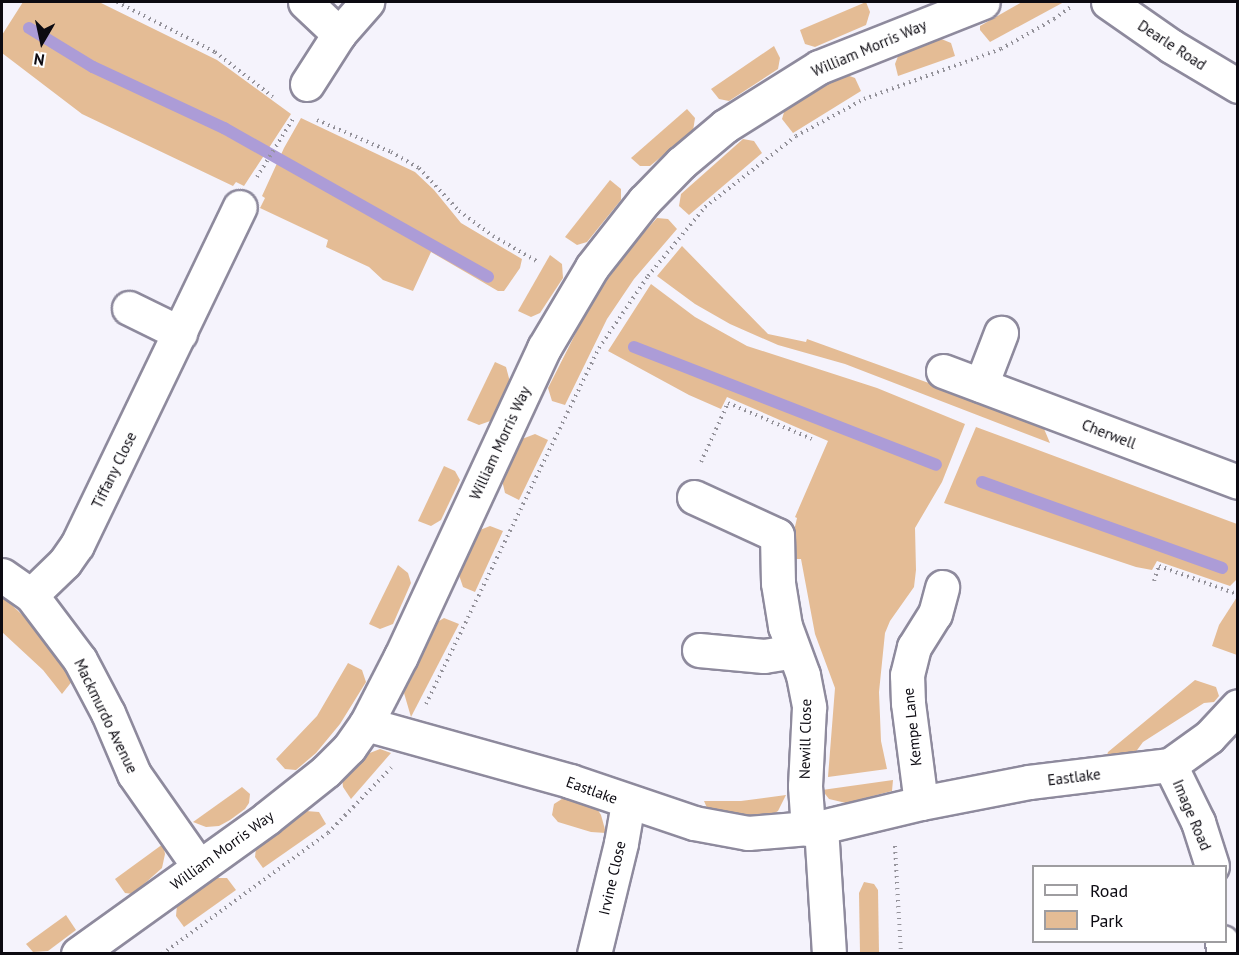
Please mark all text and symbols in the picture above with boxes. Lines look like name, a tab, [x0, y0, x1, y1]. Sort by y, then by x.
north arrow	[12, 12, 72, 72]
street label: William Morris Way	[809, 16, 929, 80]
street label: Dearle Road	[1135, 16, 1209, 74]
text: N	[32, 49, 46, 70]
street label: William Morris Way	[466, 383, 534, 503]
street label: Cherwell	[1079, 415, 1139, 453]
street label: Tiffany Close	[88, 429, 140, 511]
street label: Mackmurdo Avenue	[70, 656, 142, 776]
street label: Kempe Lane	[899, 687, 925, 767]
street label: Newill Close	[795, 699, 815, 779]
street label: Eastlake	[1046, 765, 1102, 789]
street label: Eastlake	[564, 772, 620, 808]
street label: Image Road	[1169, 777, 1215, 853]
street label: William Morris Way	[167, 806, 277, 894]
street label: Irvine Close	[595, 839, 629, 917]
legend	[1032, 865, 1227, 943]
text: Road	[1090, 879, 1128, 902]
text: Park	[1090, 909, 1123, 932]

